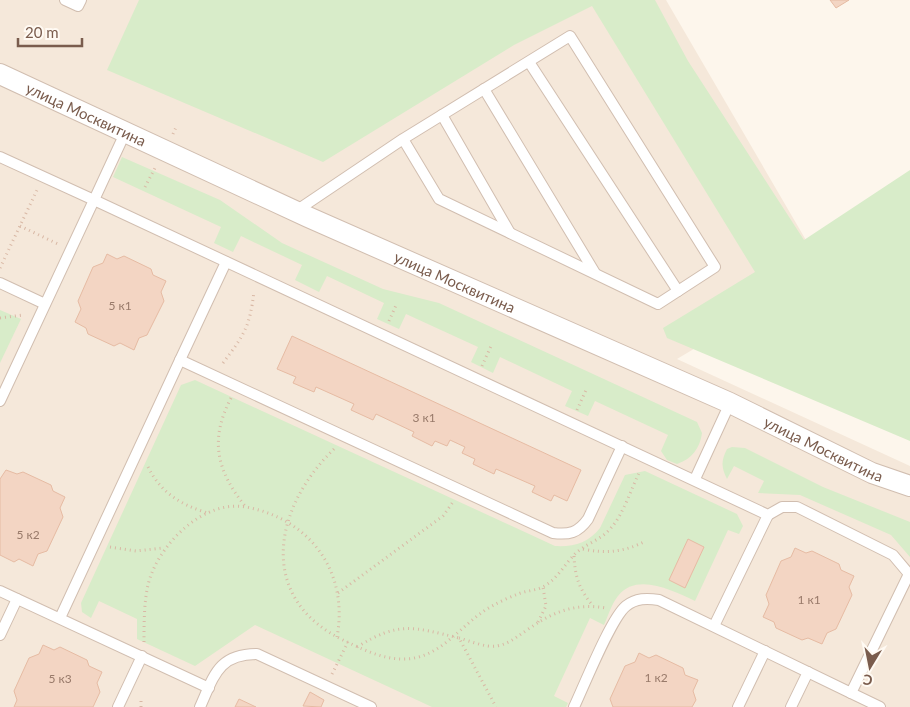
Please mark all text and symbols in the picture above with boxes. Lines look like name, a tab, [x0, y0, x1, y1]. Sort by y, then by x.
scale bar	[18, 15, 81, 47]
text: 20 m	[25, 23, 59, 41]
street label: улица Москвитина	[23, 78, 149, 150]
street label: улица Москвитина	[392, 247, 518, 316]
house number: 5 к1	[108, 298, 132, 313]
house number: 3 к1	[412, 410, 436, 425]
street label: улица Москвитина	[761, 412, 885, 485]
house number: 5 к2	[16, 527, 40, 542]
house number: 1 к1	[797, 592, 821, 607]
north arrow	[845, 642, 895, 692]
house number: 1 к2	[644, 670, 668, 685]
house number: 5 к3	[48, 671, 72, 686]
text: С	[861, 671, 874, 689]

